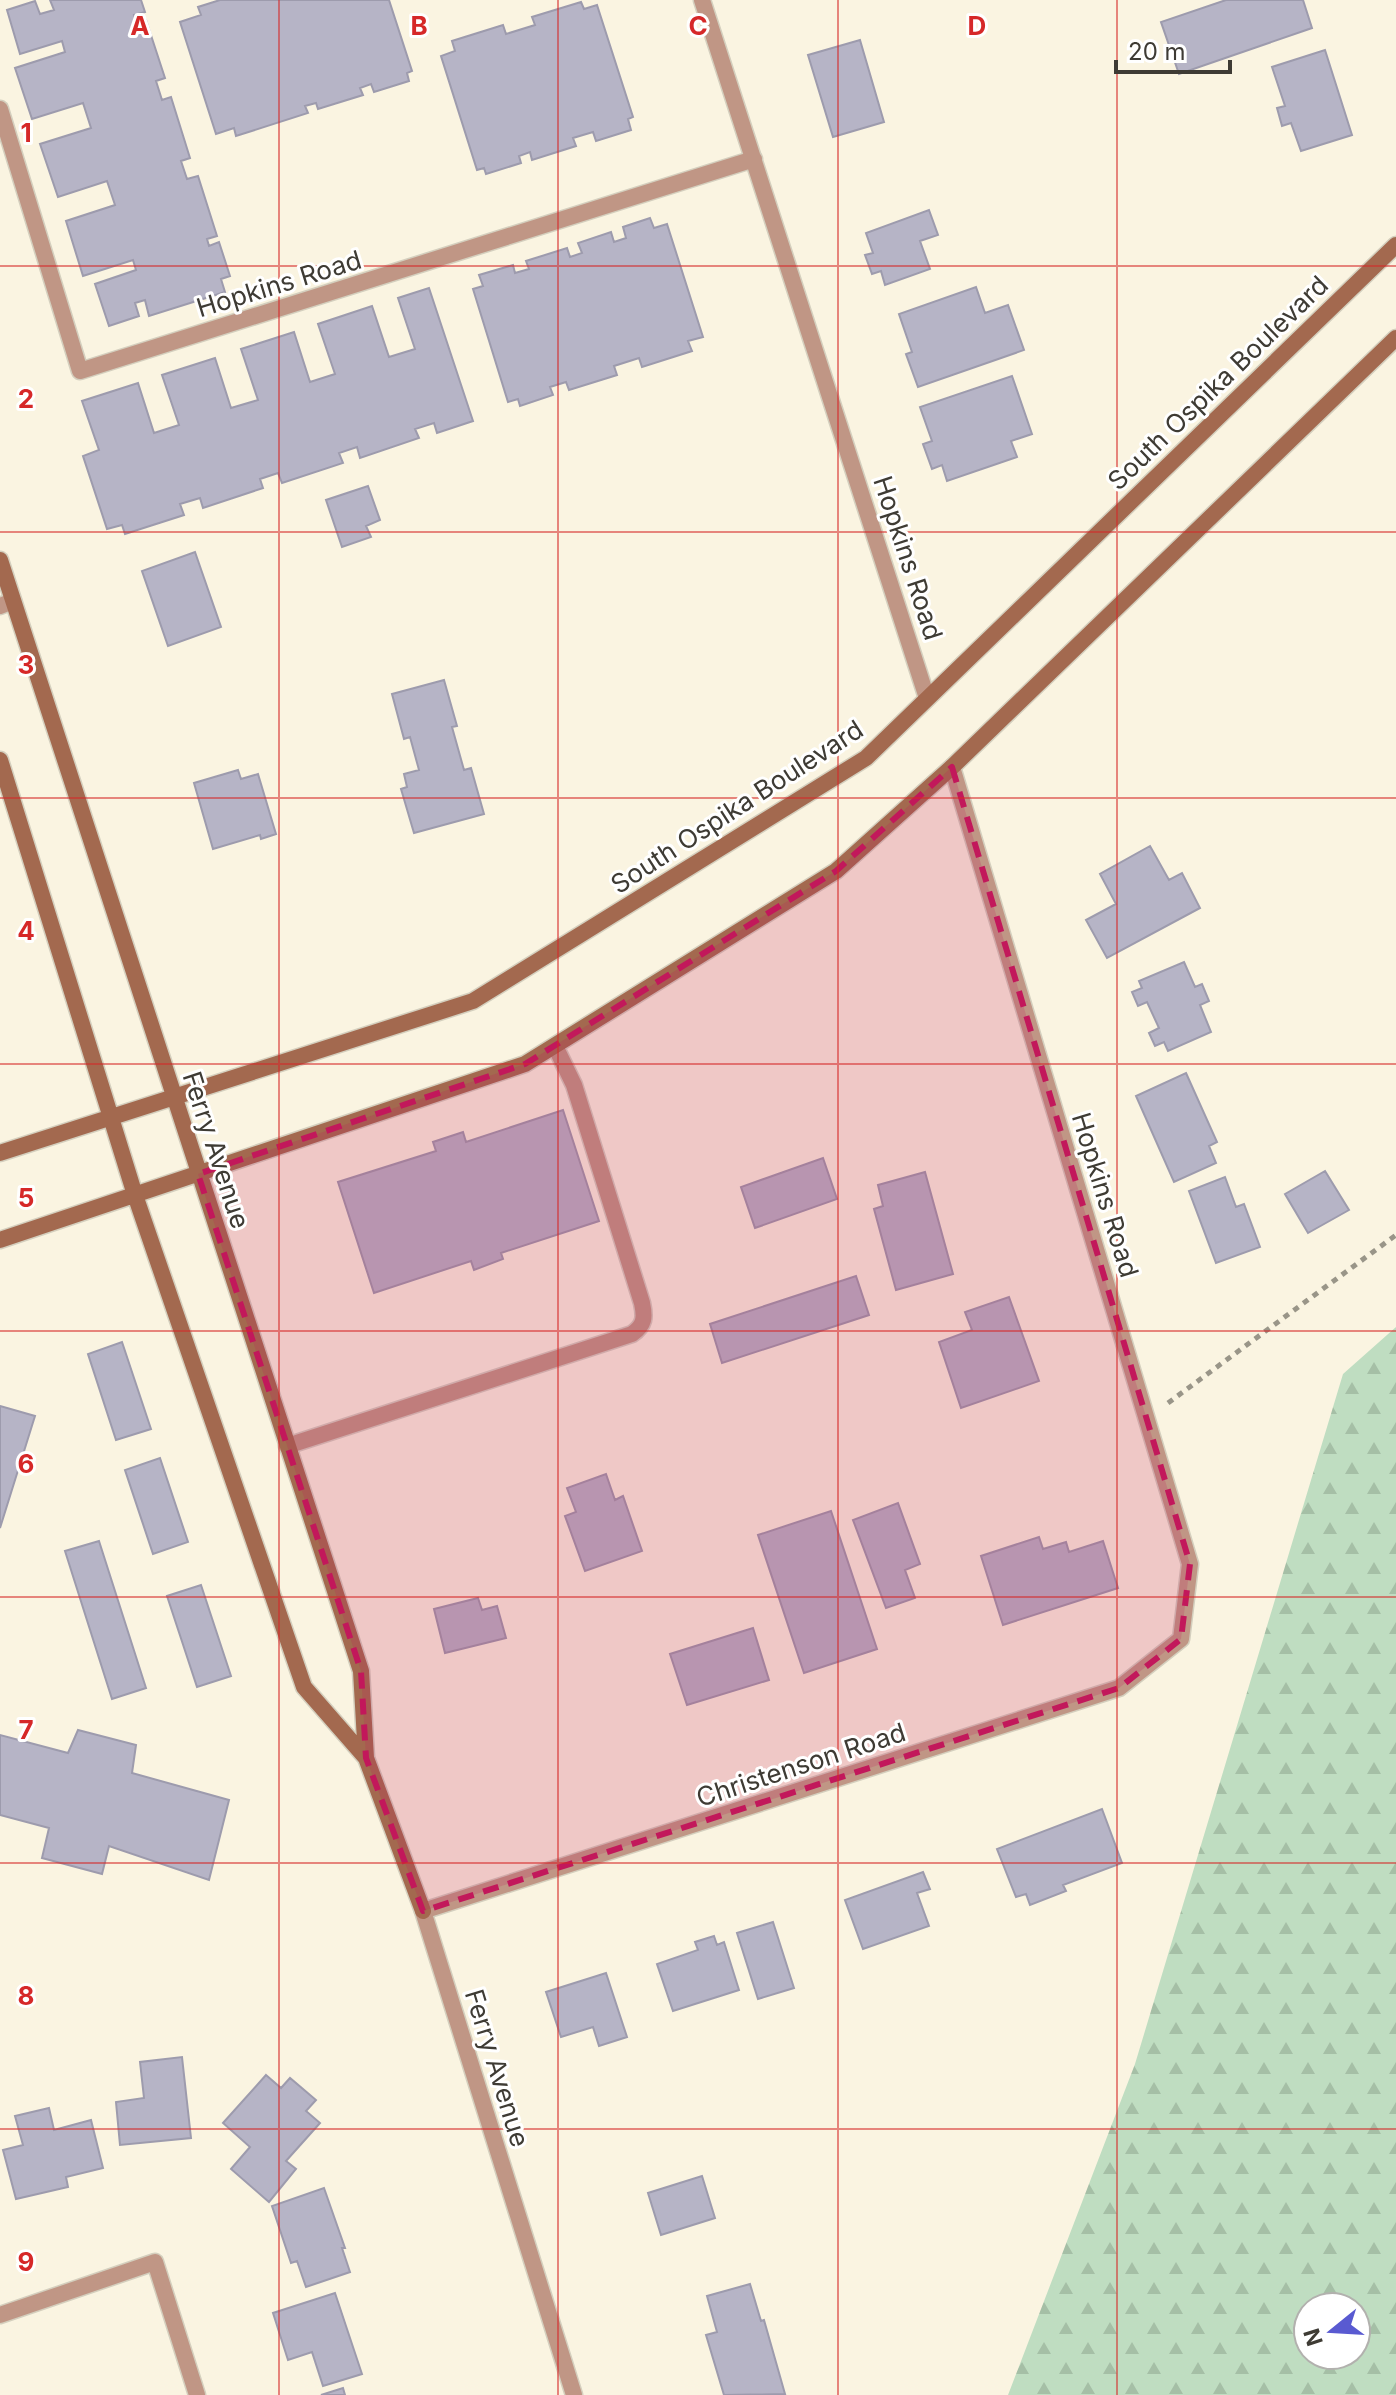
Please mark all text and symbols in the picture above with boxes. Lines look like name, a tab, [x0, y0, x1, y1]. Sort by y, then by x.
text: A	[130, 10, 150, 41]
text: B	[410, 10, 428, 41]
text: C	[688, 10, 708, 41]
text: D	[968, 10, 986, 41]
scale bar	[1116, 24, 1230, 74]
text: 20 m	[1128, 37, 1186, 66]
text: 1	[20, 117, 32, 148]
street label: Hopkins Road	[193, 244, 365, 323]
street label: South Ospika Boulevard	[1101, 269, 1334, 496]
text: 2	[18, 383, 34, 414]
street label: Hopkins Road	[867, 472, 950, 644]
text: 3	[18, 649, 34, 680]
street label: South Ospika Boulevard	[605, 713, 869, 900]
text: 4	[17, 915, 35, 946]
street label: Ferry Avenue	[177, 1067, 256, 1232]
street label: Hopkins Road	[1066, 1109, 1145, 1281]
text: 5	[18, 1182, 34, 1213]
text: 6	[18, 1448, 34, 1479]
text: 7	[18, 1714, 34, 1745]
street label: Christenson Road	[692, 1716, 909, 1813]
text: 8	[18, 1980, 34, 2011]
street label: Ferry Avenue	[459, 1985, 536, 2150]
text: 9	[18, 2246, 34, 2277]
north arrow	[1292, 2291, 1372, 2371]
text: N	[1298, 2325, 1328, 2349]

